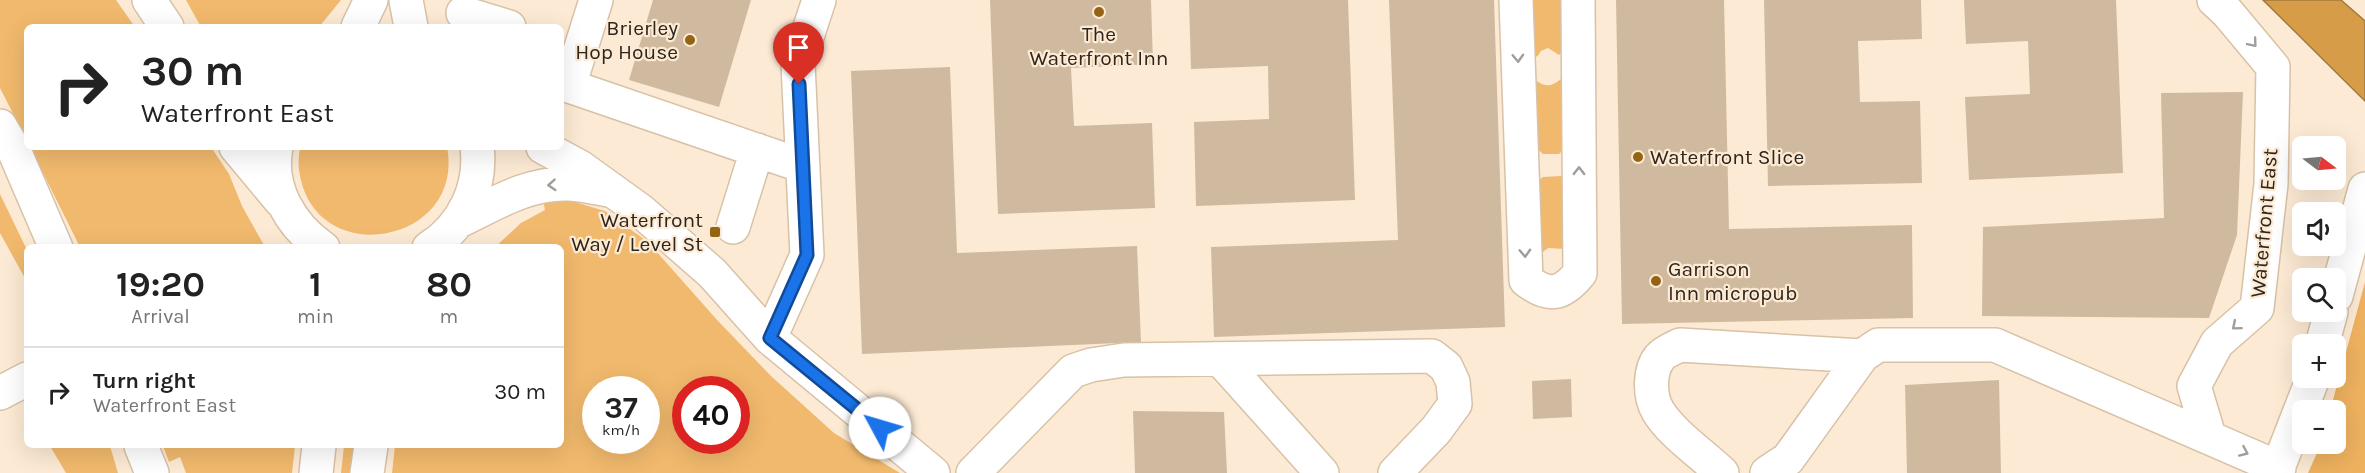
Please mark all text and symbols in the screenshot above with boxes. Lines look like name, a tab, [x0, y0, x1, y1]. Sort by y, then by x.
marker: The Waterfront Inn	[1092, 5, 1106, 19]
place label: Brierley Hop House	[575, 16, 678, 64]
pin	[773, 22, 824, 84]
place label: The Waterfront Inn	[1030, 22, 1168, 70]
icon: arrive	[782, 31, 815, 64]
marker: Brierley Hop House	[683, 33, 697, 47]
one-way arrow	[2246, 36, 2257, 47]
text: 30 m	[141, 46, 244, 96]
icon: right	[42, 48, 120, 126]
one-way arrow	[1511, 54, 1524, 63]
text: Waterfront East	[141, 97, 334, 129]
north arrow	[2292, 136, 2346, 190]
map controls	[2292, 136, 2346, 454]
place label: Waterfront Slice	[1650, 145, 1804, 169]
street label: Waterfront East	[2246, 147, 2283, 299]
marker: Waterfront Slice	[1631, 150, 1645, 164]
one-way arrow	[1573, 166, 1585, 175]
one-way arrow	[548, 178, 557, 191]
button: sound	[2292, 202, 2346, 256]
place label: Waterfront Way / Level St	[571, 208, 703, 256]
marker: Waterfront Way / Level St	[708, 225, 722, 239]
one-way arrow	[1518, 249, 1531, 258]
place label: Garrison Inn micropub	[1668, 257, 1797, 305]
text: 19:20	[116, 263, 205, 305]
text: 1	[309, 263, 322, 305]
text: 80	[426, 263, 472, 305]
button: search	[2292, 268, 2346, 322]
marker: Garrison Inn micropub	[1649, 274, 1663, 288]
text: Arrival	[131, 305, 190, 328]
text: min	[297, 305, 334, 328]
text: m	[440, 305, 458, 328]
one-way arrow	[2232, 319, 2243, 330]
button: +	[2292, 334, 2346, 388]
text: Turn right	[93, 368, 196, 394]
icon: right	[42, 376, 75, 409]
speed limit sign: 40	[672, 376, 750, 454]
text: 30 m	[494, 379, 546, 405]
text: 37	[604, 390, 638, 426]
text: Waterfront East	[93, 394, 236, 417]
position arrow	[848, 396, 912, 460]
button: −	[2292, 400, 2346, 454]
text: km/h	[602, 421, 640, 439]
one-way arrow	[2238, 445, 2249, 457]

